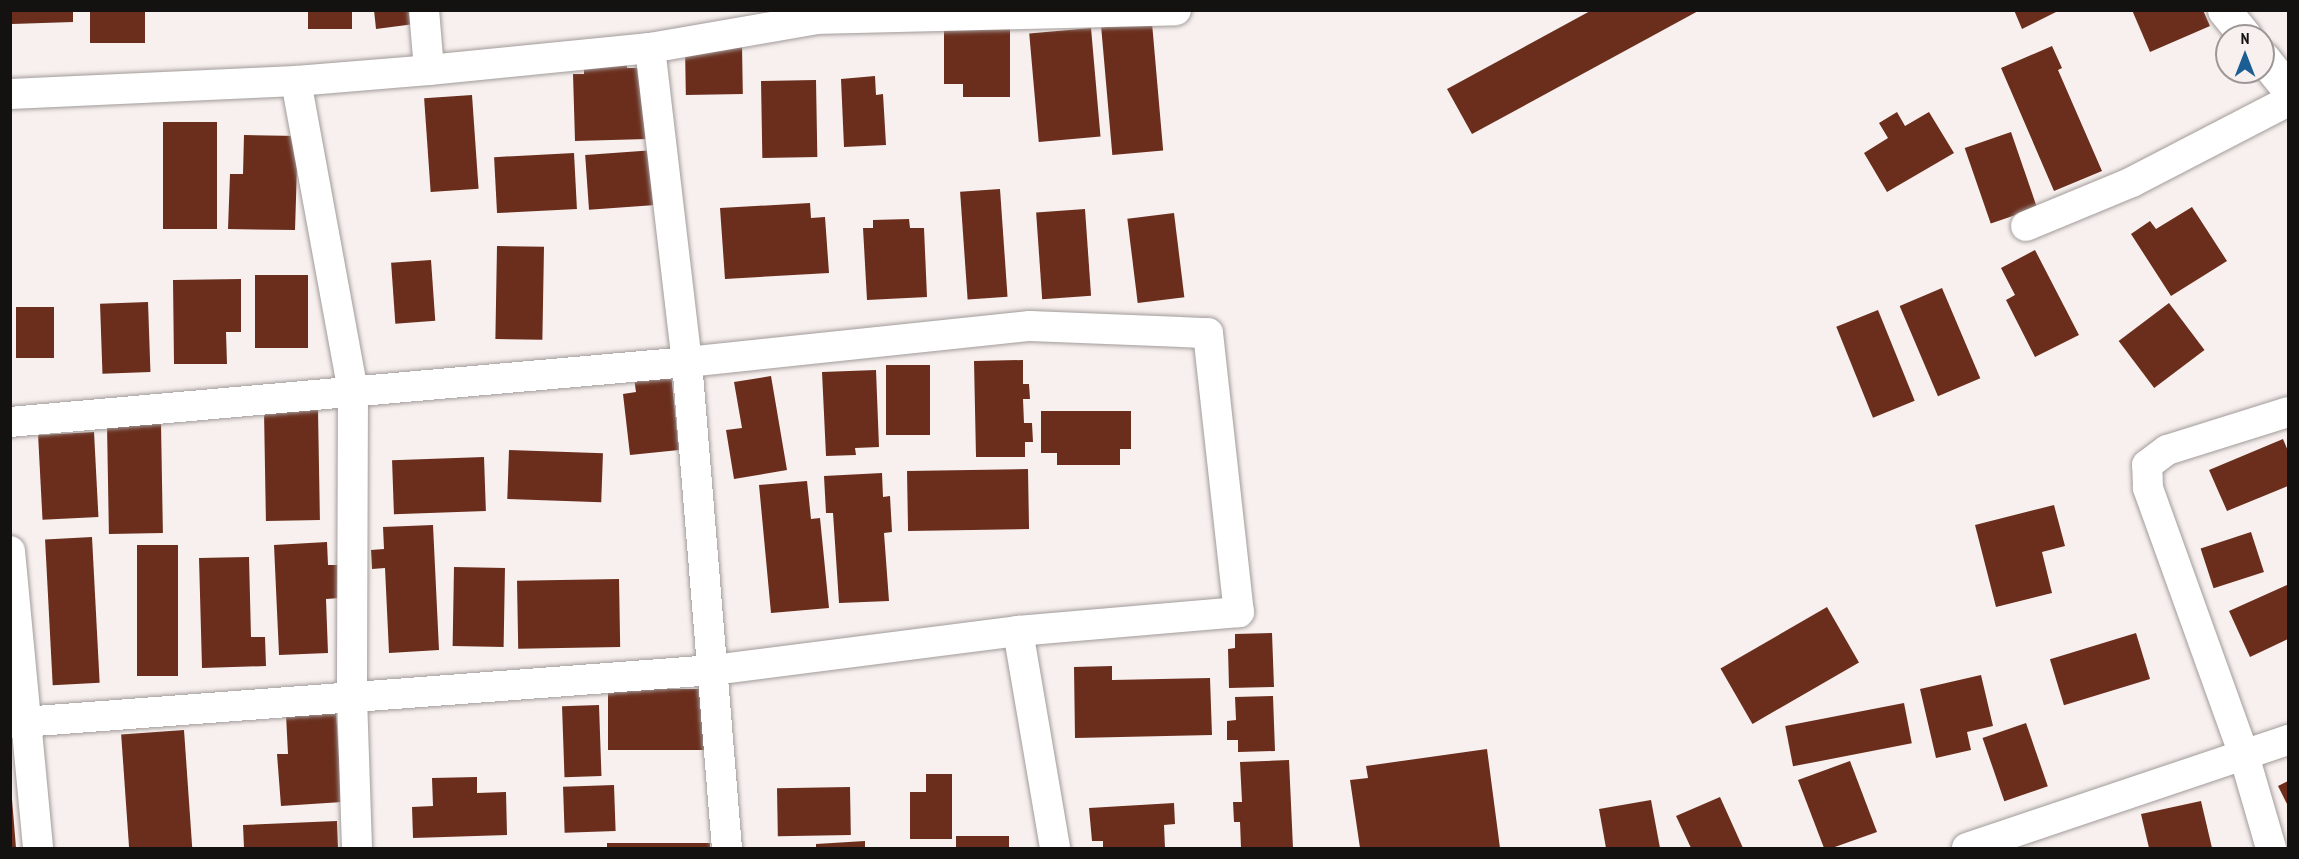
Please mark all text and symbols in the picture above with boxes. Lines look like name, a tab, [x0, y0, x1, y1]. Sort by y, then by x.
north arrow	[2215, 24, 2275, 84]
text: N	[2241, 28, 2249, 48]

